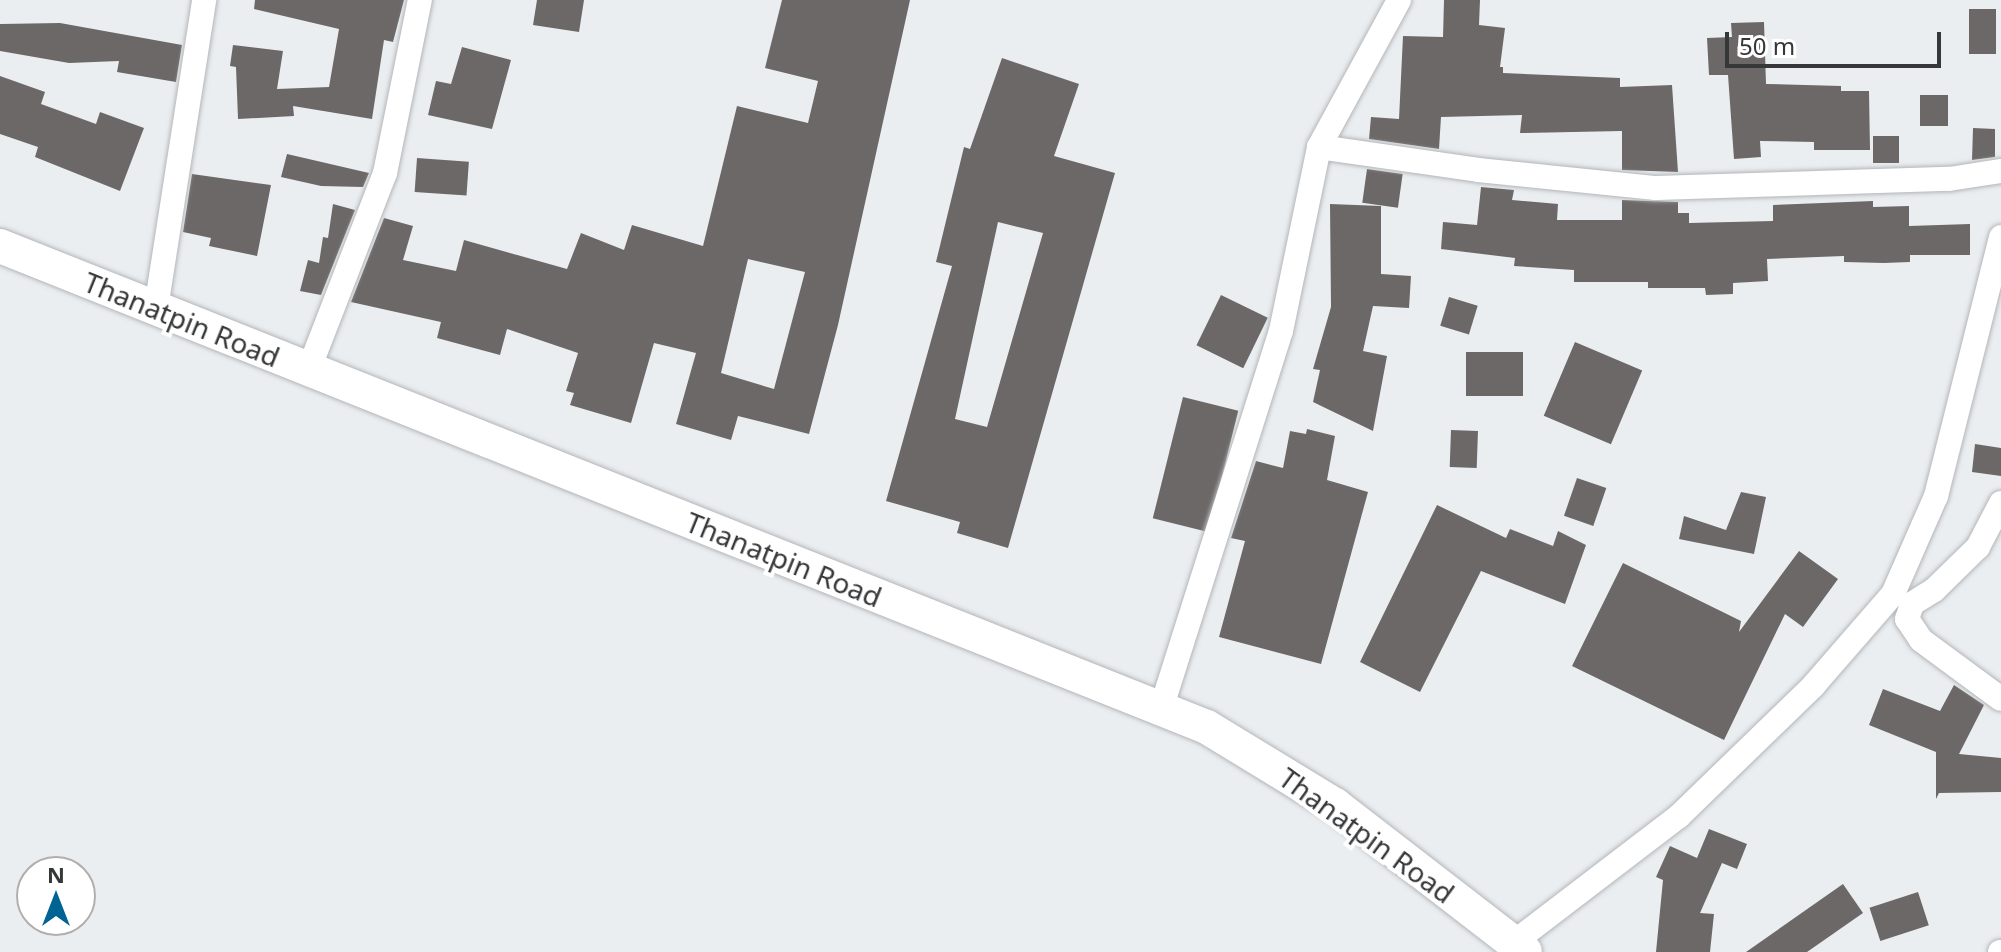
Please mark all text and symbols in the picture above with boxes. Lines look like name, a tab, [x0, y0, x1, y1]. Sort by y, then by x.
scale bar	[1729, 16, 1945, 66]
text: 50 m	[1739, 29, 1795, 62]
street label: Thanatpin Road	[79, 264, 285, 374]
street label: Thanatpin Road	[681, 504, 887, 614]
street label: Thanatpin Road	[1273, 760, 1461, 910]
north arrow	[16, 856, 96, 936]
text: N	[47, 859, 65, 889]

